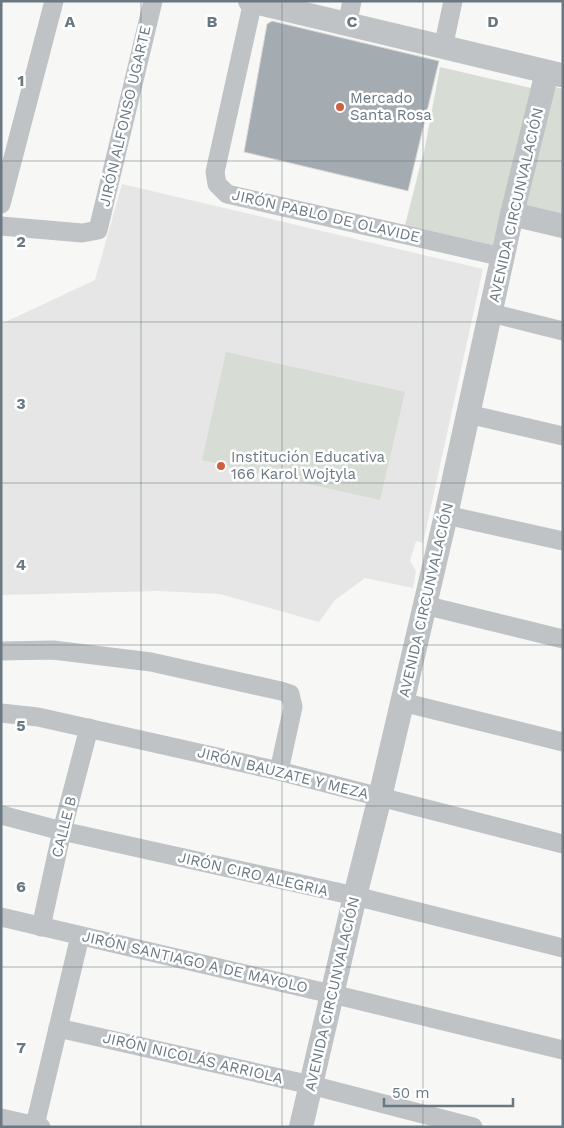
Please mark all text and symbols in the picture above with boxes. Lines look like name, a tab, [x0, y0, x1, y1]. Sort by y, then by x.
text: A	[65, 12, 76, 31]
text: B	[207, 12, 218, 31]
text: C	[347, 12, 358, 31]
text: D	[487, 12, 499, 31]
street label: JIRÓN ALFONSO UGARTE	[94, 23, 155, 208]
text: 1	[18, 71, 24, 90]
place label: Mercado Santa Rosa	[350, 89, 432, 124]
marker: Mercado Santa Rosa	[334, 101, 346, 113]
street label: AVENIDA CIRCUNVALACIÓN	[484, 106, 547, 304]
street label: JIRÓN PABLO DE OLAVIDE	[230, 185, 422, 246]
text: 2	[16, 232, 26, 251]
text: 3	[16, 394, 26, 413]
place label: Institución Educativa 166 Karol Wojtyla	[231, 448, 386, 483]
marker: Institución Educativa 166 Karol Wojtyla	[215, 460, 227, 472]
street label: AVENIDA CIRCUNVALACIÓN	[394, 501, 457, 699]
text: 4	[16, 555, 26, 574]
text: 5	[16, 716, 26, 735]
street label: JIRÓN BAUZATE Y MEZA	[195, 742, 371, 803]
street label: CALLE B	[48, 794, 80, 860]
street label: JIRÓN CIRO ALEGRIA	[176, 847, 330, 900]
text: 6	[16, 877, 26, 896]
street label: AVENIDA CIRCUNVALACIÓN	[300, 895, 363, 1093]
street label: JIRÓN SANTIAGO A DE MAYOLO	[80, 926, 310, 997]
street label: JIRÓN NICOLÁS ARRIOLA	[101, 1028, 285, 1088]
text: 7	[16, 1038, 26, 1057]
scale bar	[384, 1076, 513, 1108]
text: 50 m	[392, 1084, 429, 1102]

